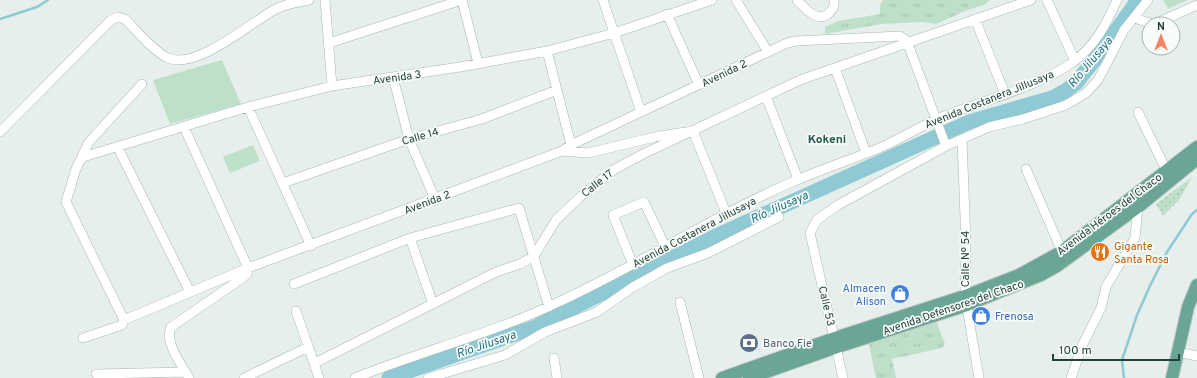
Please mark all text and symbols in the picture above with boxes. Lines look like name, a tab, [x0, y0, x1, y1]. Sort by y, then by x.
north arrow	[1141, 16, 1181, 56]
text: N	[1157, 20, 1165, 34]
water label: Río Jilusaya	[1065, 33, 1117, 91]
street label: Avenida 2	[699, 57, 749, 91]
street label: Avenida Costanera Jillusaya	[923, 67, 1056, 132]
street label: Avenida 3	[372, 68, 422, 88]
street label: Calle 14	[400, 125, 441, 149]
district label: Kokeni	[808, 132, 846, 148]
street label: Calle 17	[579, 167, 617, 201]
street label: Avenida Héroes del Chaco	[1054, 171, 1165, 259]
street label: Avenida 2	[402, 188, 453, 218]
water label: Río Jilusaya	[748, 188, 812, 228]
street label: Avenida Costanera Jillusaya	[630, 194, 759, 271]
street label: Calle Nº 54	[959, 231, 973, 287]
place label: Gigante Santa Rosa	[1114, 240, 1169, 267]
restaurant icon: Gigante Santa Rosa	[1089, 241, 1111, 263]
street label: Avenida Defensores del Chaco	[881, 277, 1026, 339]
place label: Almacen Alison	[843, 282, 886, 309]
shop icon: Almacen Alison	[889, 283, 911, 305]
street label: Calle 53	[815, 285, 837, 328]
shop icon: Frenosa	[970, 305, 992, 327]
place label: Frenosa	[995, 310, 1034, 324]
water label: Río Jilusaya	[454, 327, 519, 363]
bank icon: Banco Fie	[738, 332, 760, 354]
scale bar	[1053, 336, 1179, 362]
place label: Banco Fie	[763, 337, 812, 351]
text: 100 m	[1059, 343, 1092, 359]

